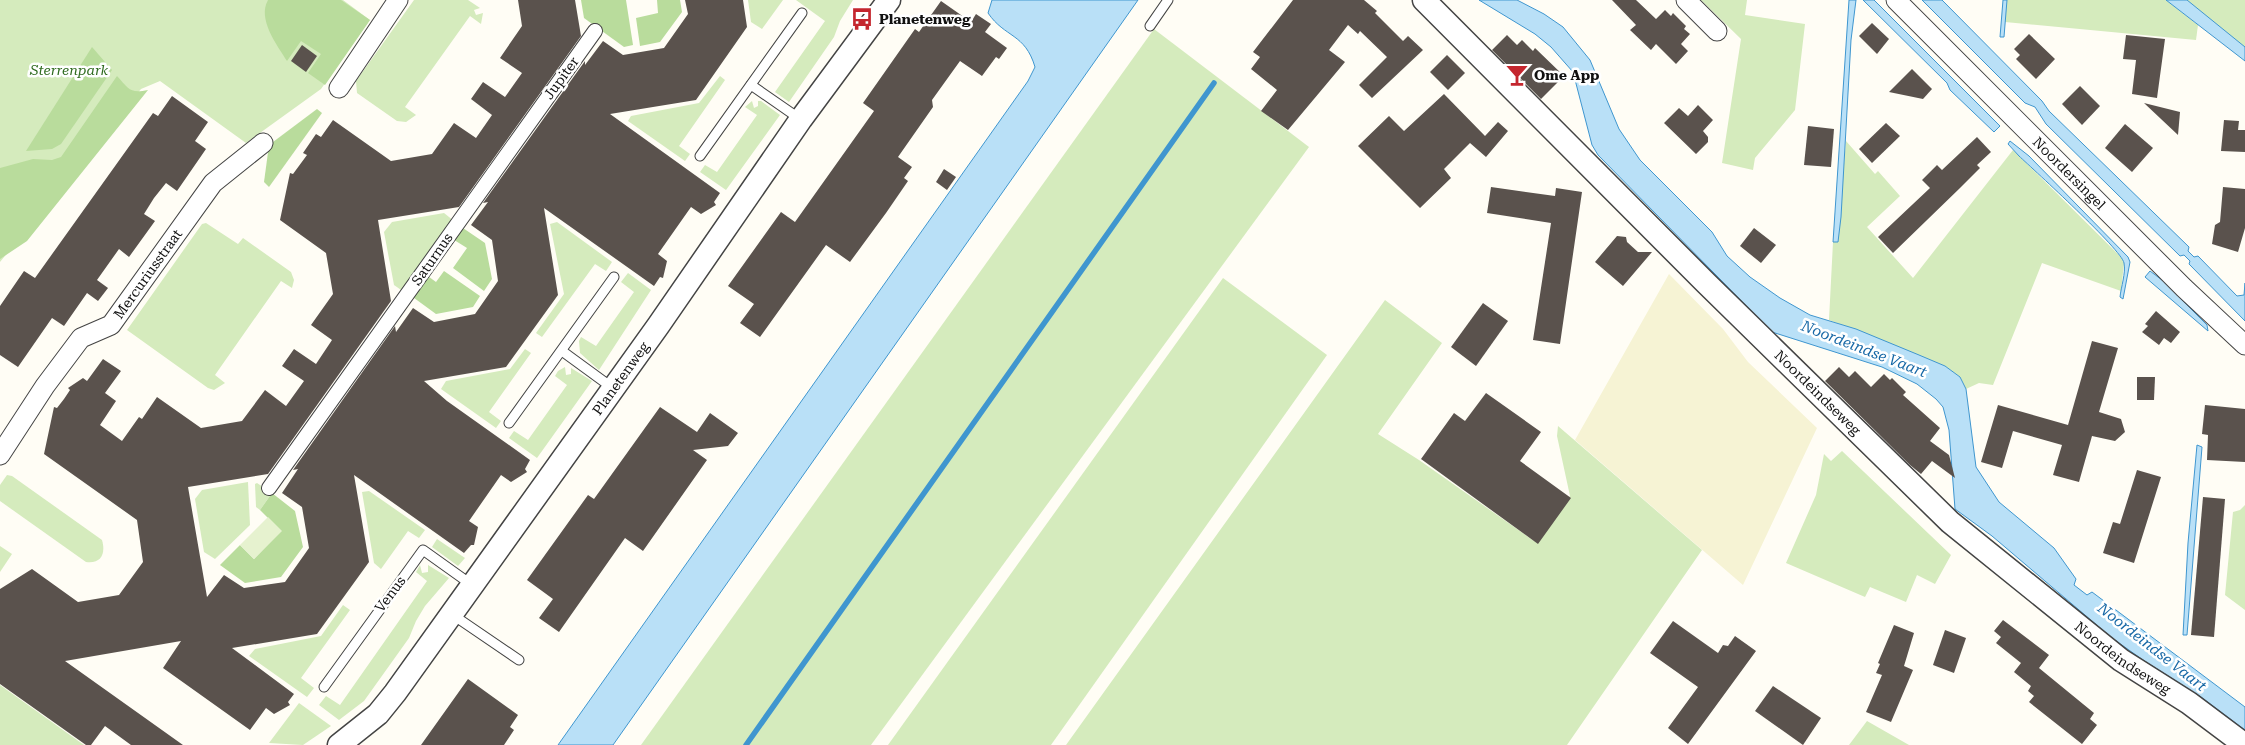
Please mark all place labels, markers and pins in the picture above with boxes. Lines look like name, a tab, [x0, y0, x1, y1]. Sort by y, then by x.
bus stop icon: Planetenweg	[849, 6, 875, 32]
place label: Planetenweg	[879, 11, 971, 27]
bar icon: Ome App	[1504, 62, 1530, 88]
place label: Ome App	[1534, 67, 1600, 83]

